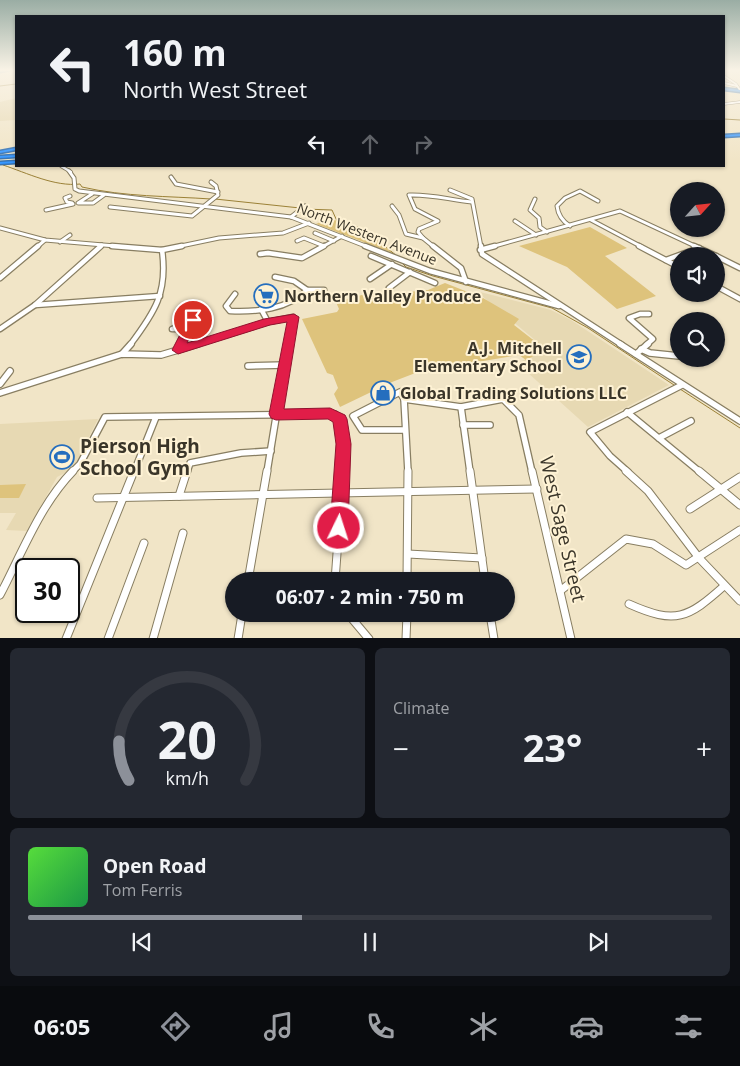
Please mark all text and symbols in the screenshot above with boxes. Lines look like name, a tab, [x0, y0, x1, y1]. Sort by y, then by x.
text: 160 m	[123, 29, 227, 76]
icon: left	[40, 35, 105, 100]
text: North West Street	[123, 74, 307, 104]
icon: left	[303, 130, 331, 158]
icon: ahead	[356, 130, 384, 158]
icon: right	[409, 130, 437, 158]
north arrow	[670, 182, 725, 238]
map controls	[670, 182, 725, 367]
street label: North Western Avenue	[294, 198, 440, 269]
button: sound	[670, 247, 725, 302]
supermarket icon: Northern Valley Produce	[253, 283, 279, 309]
place label: Northern Valley Produce	[284, 285, 481, 307]
pin	[172, 299, 214, 341]
icon: arrive	[179, 306, 207, 334]
button: search	[670, 312, 725, 367]
place label: A.J. Mitchell Elementary School	[414, 337, 562, 377]
school or university icon: A.J. Mitchell Elementary School	[566, 344, 592, 370]
shop icon: Global Trading Solutions LLC	[370, 380, 396, 406]
place label: Global Trading Solutions LLC	[400, 382, 627, 404]
place label: Pierson High School Gym	[80, 433, 200, 481]
sports icon: Pierson High School Gym	[49, 444, 75, 470]
street label: West Sage Street	[534, 454, 592, 605]
position arrow	[312, 501, 364, 553]
speed limit sign: 30	[15, 558, 80, 623]
text: 06:07 · 2 min · 750 m	[276, 584, 464, 610]
text: Climate	[393, 697, 450, 719]
text: 20	[158, 703, 217, 774]
text: 23°	[523, 721, 582, 773]
text: −	[393, 729, 409, 767]
text: +	[696, 729, 712, 767]
text: km/h	[166, 766, 209, 790]
text: Open Road	[103, 853, 207, 879]
text: Tom Ferris	[103, 879, 182, 901]
icon: previous	[128, 928, 156, 956]
icon: pause	[356, 928, 384, 956]
icon: next	[584, 928, 612, 956]
icon: directions	[158, 1009, 193, 1044]
icon: music	[261, 1009, 296, 1044]
icon: phone	[363, 1009, 398, 1044]
icon: climate	[466, 1009, 501, 1044]
icon: car	[569, 1009, 604, 1044]
icon: filters	[671, 1009, 706, 1044]
text: 06:05	[34, 1011, 90, 1041]

